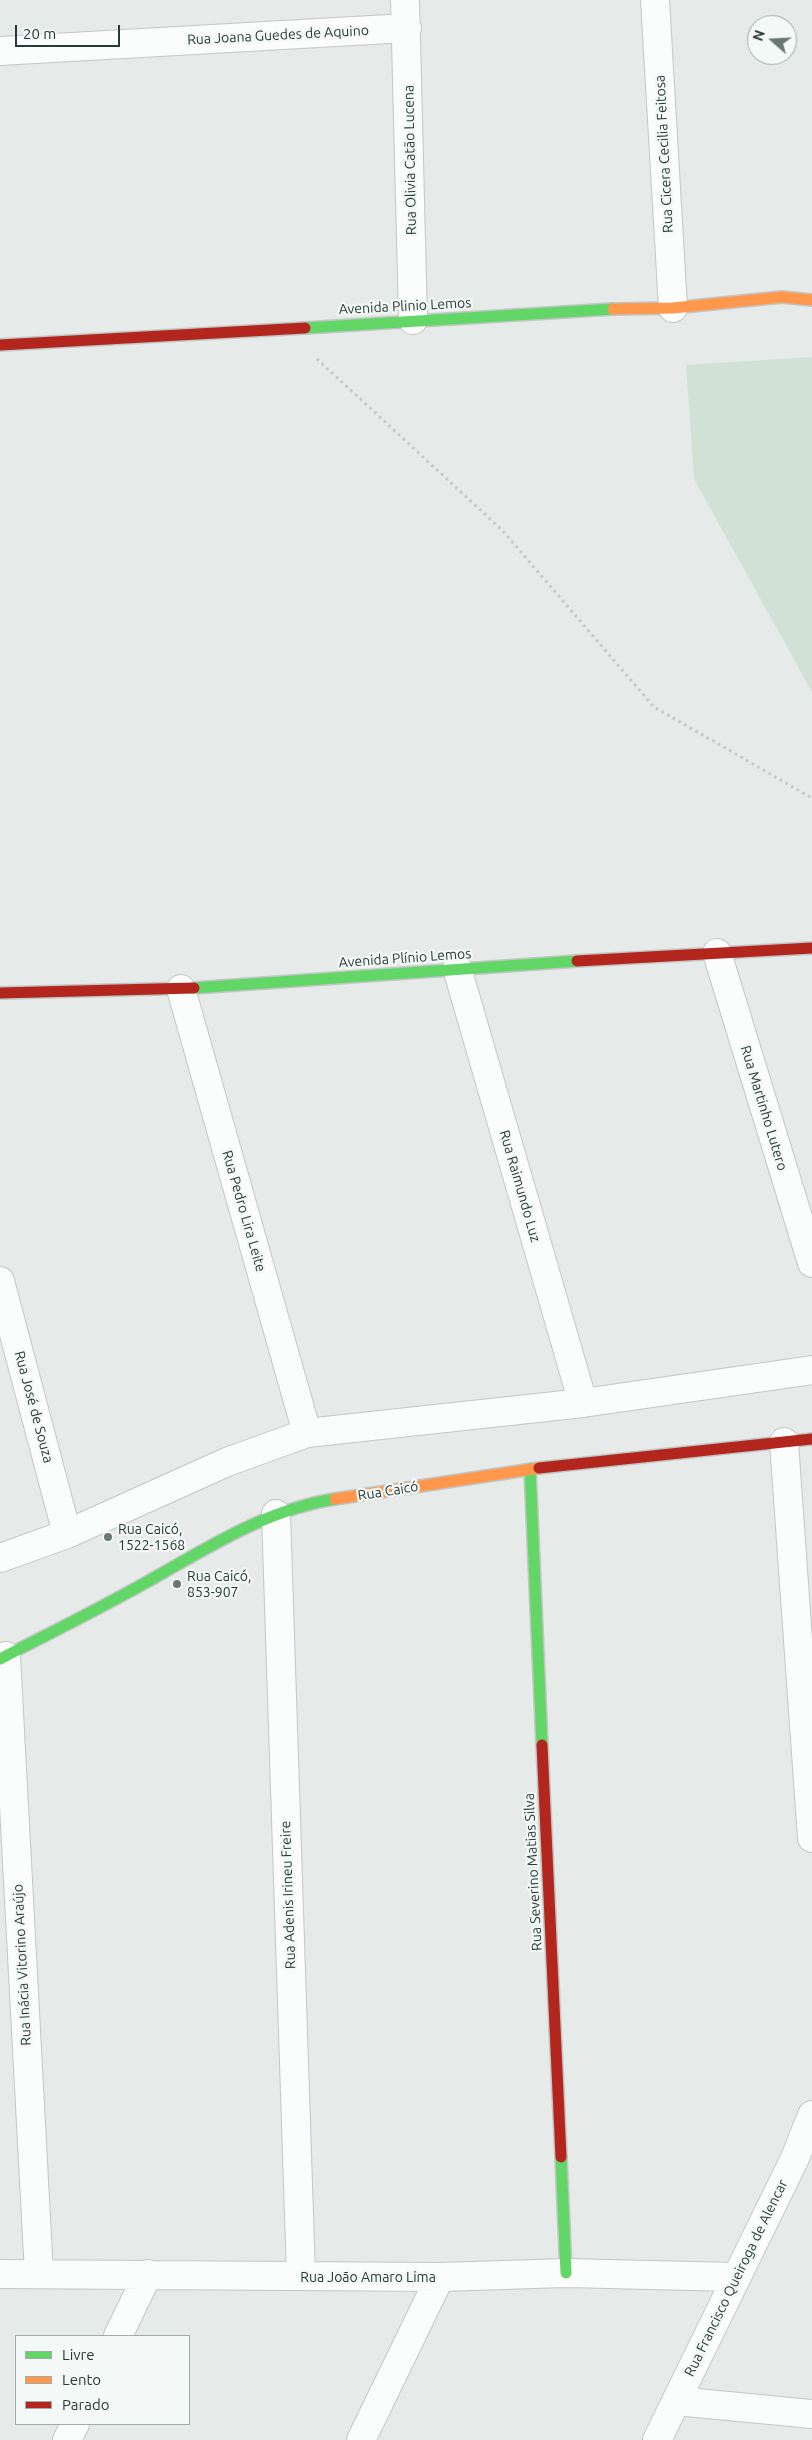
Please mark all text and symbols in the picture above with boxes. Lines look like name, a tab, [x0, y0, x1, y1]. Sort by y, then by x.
scale bar	[18, 15, 122, 47]
north arrow	[747, 15, 797, 65]
street label: Rua Joana Guedes de Aquino	[187, 22, 369, 48]
text: 20 m	[23, 25, 56, 42]
text: N	[749, 28, 768, 43]
street label: Rua Cicera Cecilia Feitosa	[651, 75, 677, 233]
street label: Rua Olivia Catão Lucena	[400, 85, 420, 235]
street label: Avenida Plinio Lemos	[338, 294, 472, 318]
street label: Avenida Plínio Lemos	[338, 945, 472, 971]
street label: Rua Martinho Lutero	[737, 1043, 791, 1173]
street label: Rua Raimundo Luz	[496, 1128, 544, 1244]
street label: Rua Pedro Lira Leite	[219, 1148, 269, 1274]
street label: Rua José de Souza	[11, 1349, 57, 1465]
street label: Rua Caicó	[357, 1478, 419, 1504]
place label: Rua Caicó, 1522-1568	[118, 1521, 185, 1554]
marker: Rua Caicó, 1522-1568	[102, 1531, 114, 1543]
place label: Rua Caicó, 853-907	[187, 1568, 251, 1600]
marker: Rua Caicó, 853-907	[171, 1578, 183, 1590]
street label: Rua Severino Matias Silva	[520, 1793, 546, 1951]
street label: Rua Adenis Irineu Freire	[277, 1820, 299, 1970]
street label: Rua Inácia Vitorino Araújo	[9, 1884, 35, 2046]
street label: Rua Francisco Queiroga de Alencar	[681, 2177, 791, 2379]
street label: Rua João Amaro Lima	[300, 2269, 436, 2285]
legend	[15, 2335, 190, 2425]
text: Livre	[62, 2346, 95, 2363]
text: Lento	[62, 2371, 101, 2388]
text: Parado	[62, 2396, 109, 2413]

